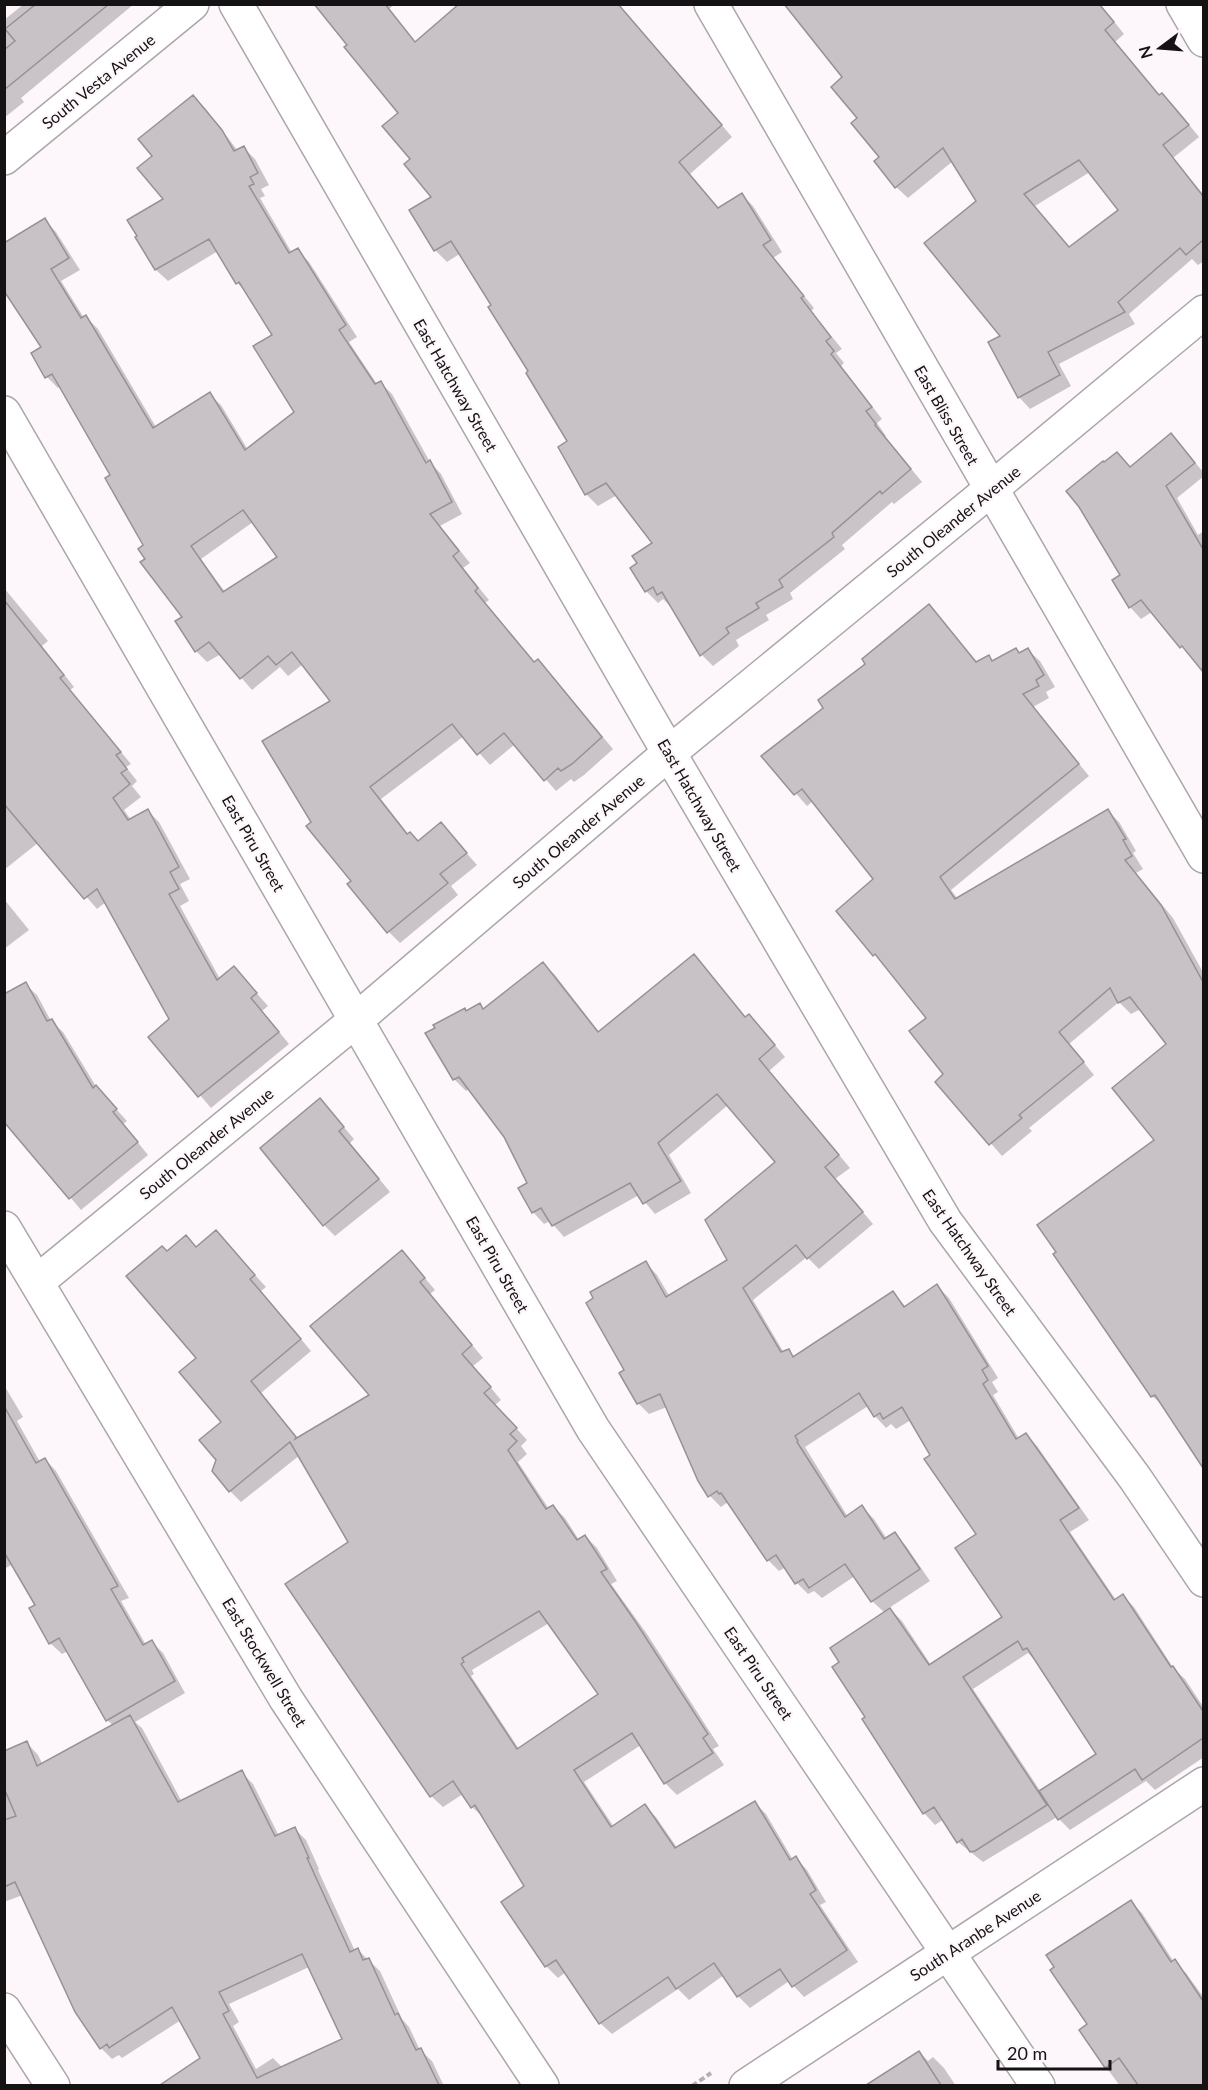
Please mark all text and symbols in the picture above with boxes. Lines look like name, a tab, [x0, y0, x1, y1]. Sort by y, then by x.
north arrow	[1130, 18, 1190, 78]
street label: South Vesta Avenue	[38, 30, 158, 132]
text: N	[1134, 44, 1156, 61]
street label: East Hatchway Street	[410, 315, 502, 455]
street label: East Bliss Street	[911, 362, 983, 468]
street label: South Oleander Avenue	[882, 461, 1024, 581]
street label: East Hatchway Street	[654, 735, 746, 875]
street label: South Oleander Avenue	[508, 770, 648, 892]
street label: East Piru Street	[219, 791, 289, 895]
street label: South Oleander Avenue	[135, 1083, 277, 1203]
street label: East Hatchway Street	[919, 1185, 1021, 1319]
street label: East Piru Street	[463, 1212, 533, 1316]
street label: East Stockwell Street	[219, 1594, 311, 1730]
street label: East Piru Street	[721, 1623, 797, 1723]
street label: South Aranbe Avenue	[906, 1886, 1044, 1984]
scale bar	[998, 2033, 1110, 2071]
text: 20 m	[1007, 2042, 1047, 2064]

